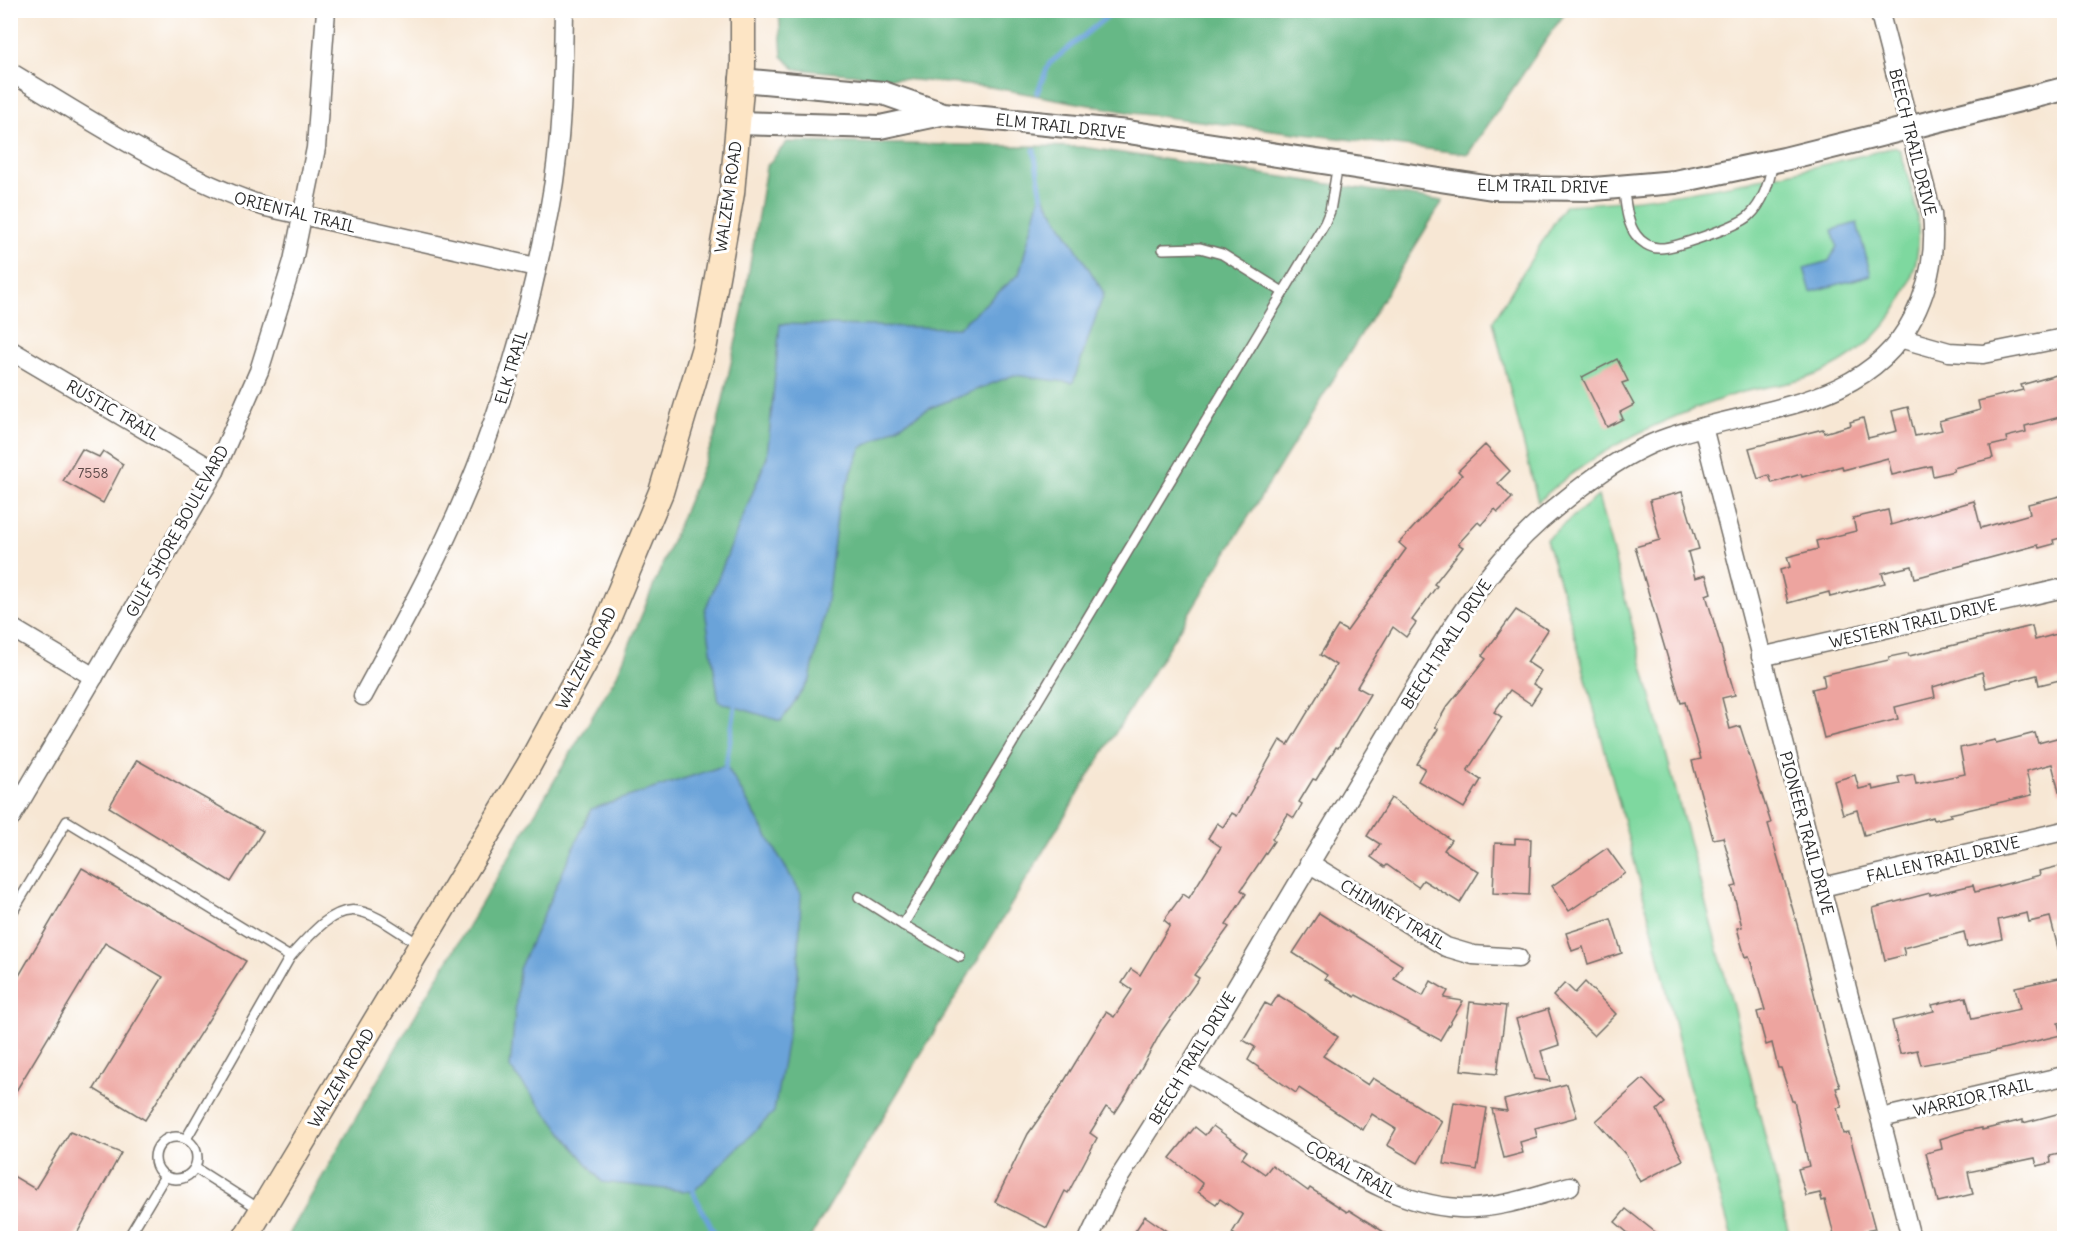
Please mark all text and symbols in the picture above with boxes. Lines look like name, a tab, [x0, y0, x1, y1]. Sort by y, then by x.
street label: BEECH TRAIL DRIVE	[1885, 66, 1941, 218]
street label: ELM TRAIL DRIVE	[995, 109, 1127, 143]
street label: WALZEM ROAD	[710, 140, 746, 254]
street label: ELM TRAIL DRIVE	[1477, 175, 1609, 197]
street label: ORIENTAL TRAIL	[232, 187, 358, 237]
street label: ELK TRAIL	[490, 327, 532, 406]
street label: RUSTIC TRAIL	[63, 375, 163, 445]
street label: GULF SHORE BOULEVARD	[121, 442, 233, 620]
house number: 7558	[77, 464, 109, 482]
street label: BEECH TRAIL DRIVE	[1397, 575, 1495, 713]
street label: WESTERN TRAIL DRIVE	[1827, 594, 1999, 652]
street label: WALZEM ROAD	[552, 603, 620, 713]
street label: PIONEER TRAIL DRIVE	[1776, 749, 1838, 917]
street label: FALLEN TRAIL DRIVE	[1864, 832, 2022, 886]
street label: CHIMNEY TRAIL	[1337, 875, 1450, 953]
street label: BEECH TRAIL DRIVE	[1145, 988, 1239, 1128]
street label: WALZEM ROAD	[303, 1025, 379, 1131]
street label: WARRIOR TRAIL	[1911, 1073, 2035, 1121]
street label: CORAL TRAIL	[1302, 1136, 1400, 1202]

